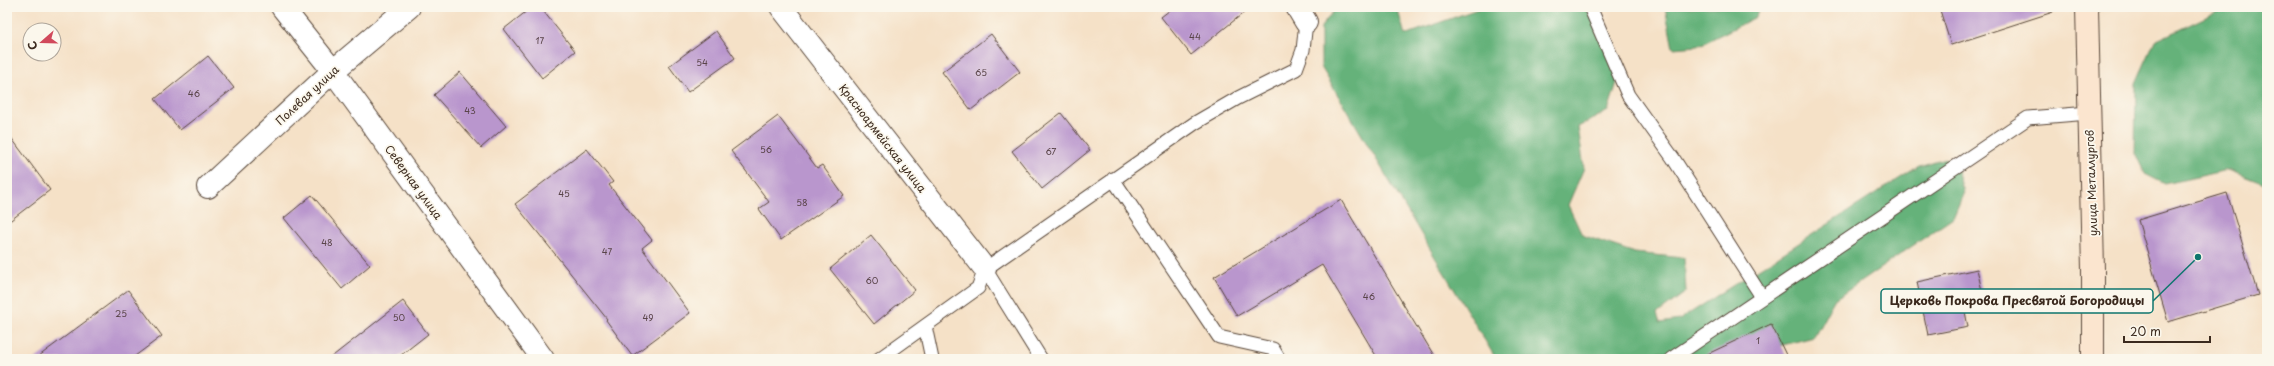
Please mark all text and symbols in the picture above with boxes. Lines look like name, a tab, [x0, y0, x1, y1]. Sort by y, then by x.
north arrow	[22, 22, 62, 62]
house number: 44	[1189, 29, 1201, 43]
house number: 17	[536, 33, 545, 47]
text: С	[23, 39, 42, 52]
house number: 54	[696, 55, 708, 69]
street label: Полевая улица	[271, 61, 343, 129]
house number: 65	[975, 65, 987, 79]
street label: Красноармейская улица	[835, 80, 931, 196]
house number: 46	[188, 86, 200, 100]
house number: 43	[464, 103, 476, 117]
street label: улица Металлургов	[2081, 129, 2101, 237]
street label: Северная улица	[381, 141, 447, 223]
house number: 56	[760, 142, 772, 156]
house number: 67	[1045, 144, 1057, 158]
house number: 45	[558, 186, 570, 200]
house number: 58	[796, 195, 808, 209]
house number: 48	[321, 235, 333, 249]
house number: 47	[602, 244, 612, 258]
house number: 60	[866, 273, 879, 287]
house number: 46	[1363, 289, 1375, 303]
callout: Церковь Покрова Пресвятой Богородицы	[1881, 289, 2153, 313]
text: Церковь Покрова Пресвятой Богородицы	[1890, 291, 2145, 309]
house number: 25	[115, 306, 127, 320]
house number: 50	[393, 310, 406, 324]
house number: 49	[642, 310, 654, 324]
scale bar	[2124, 318, 2210, 344]
text: 20 m	[2130, 322, 2161, 340]
house number: 1	[1756, 333, 1760, 347]

